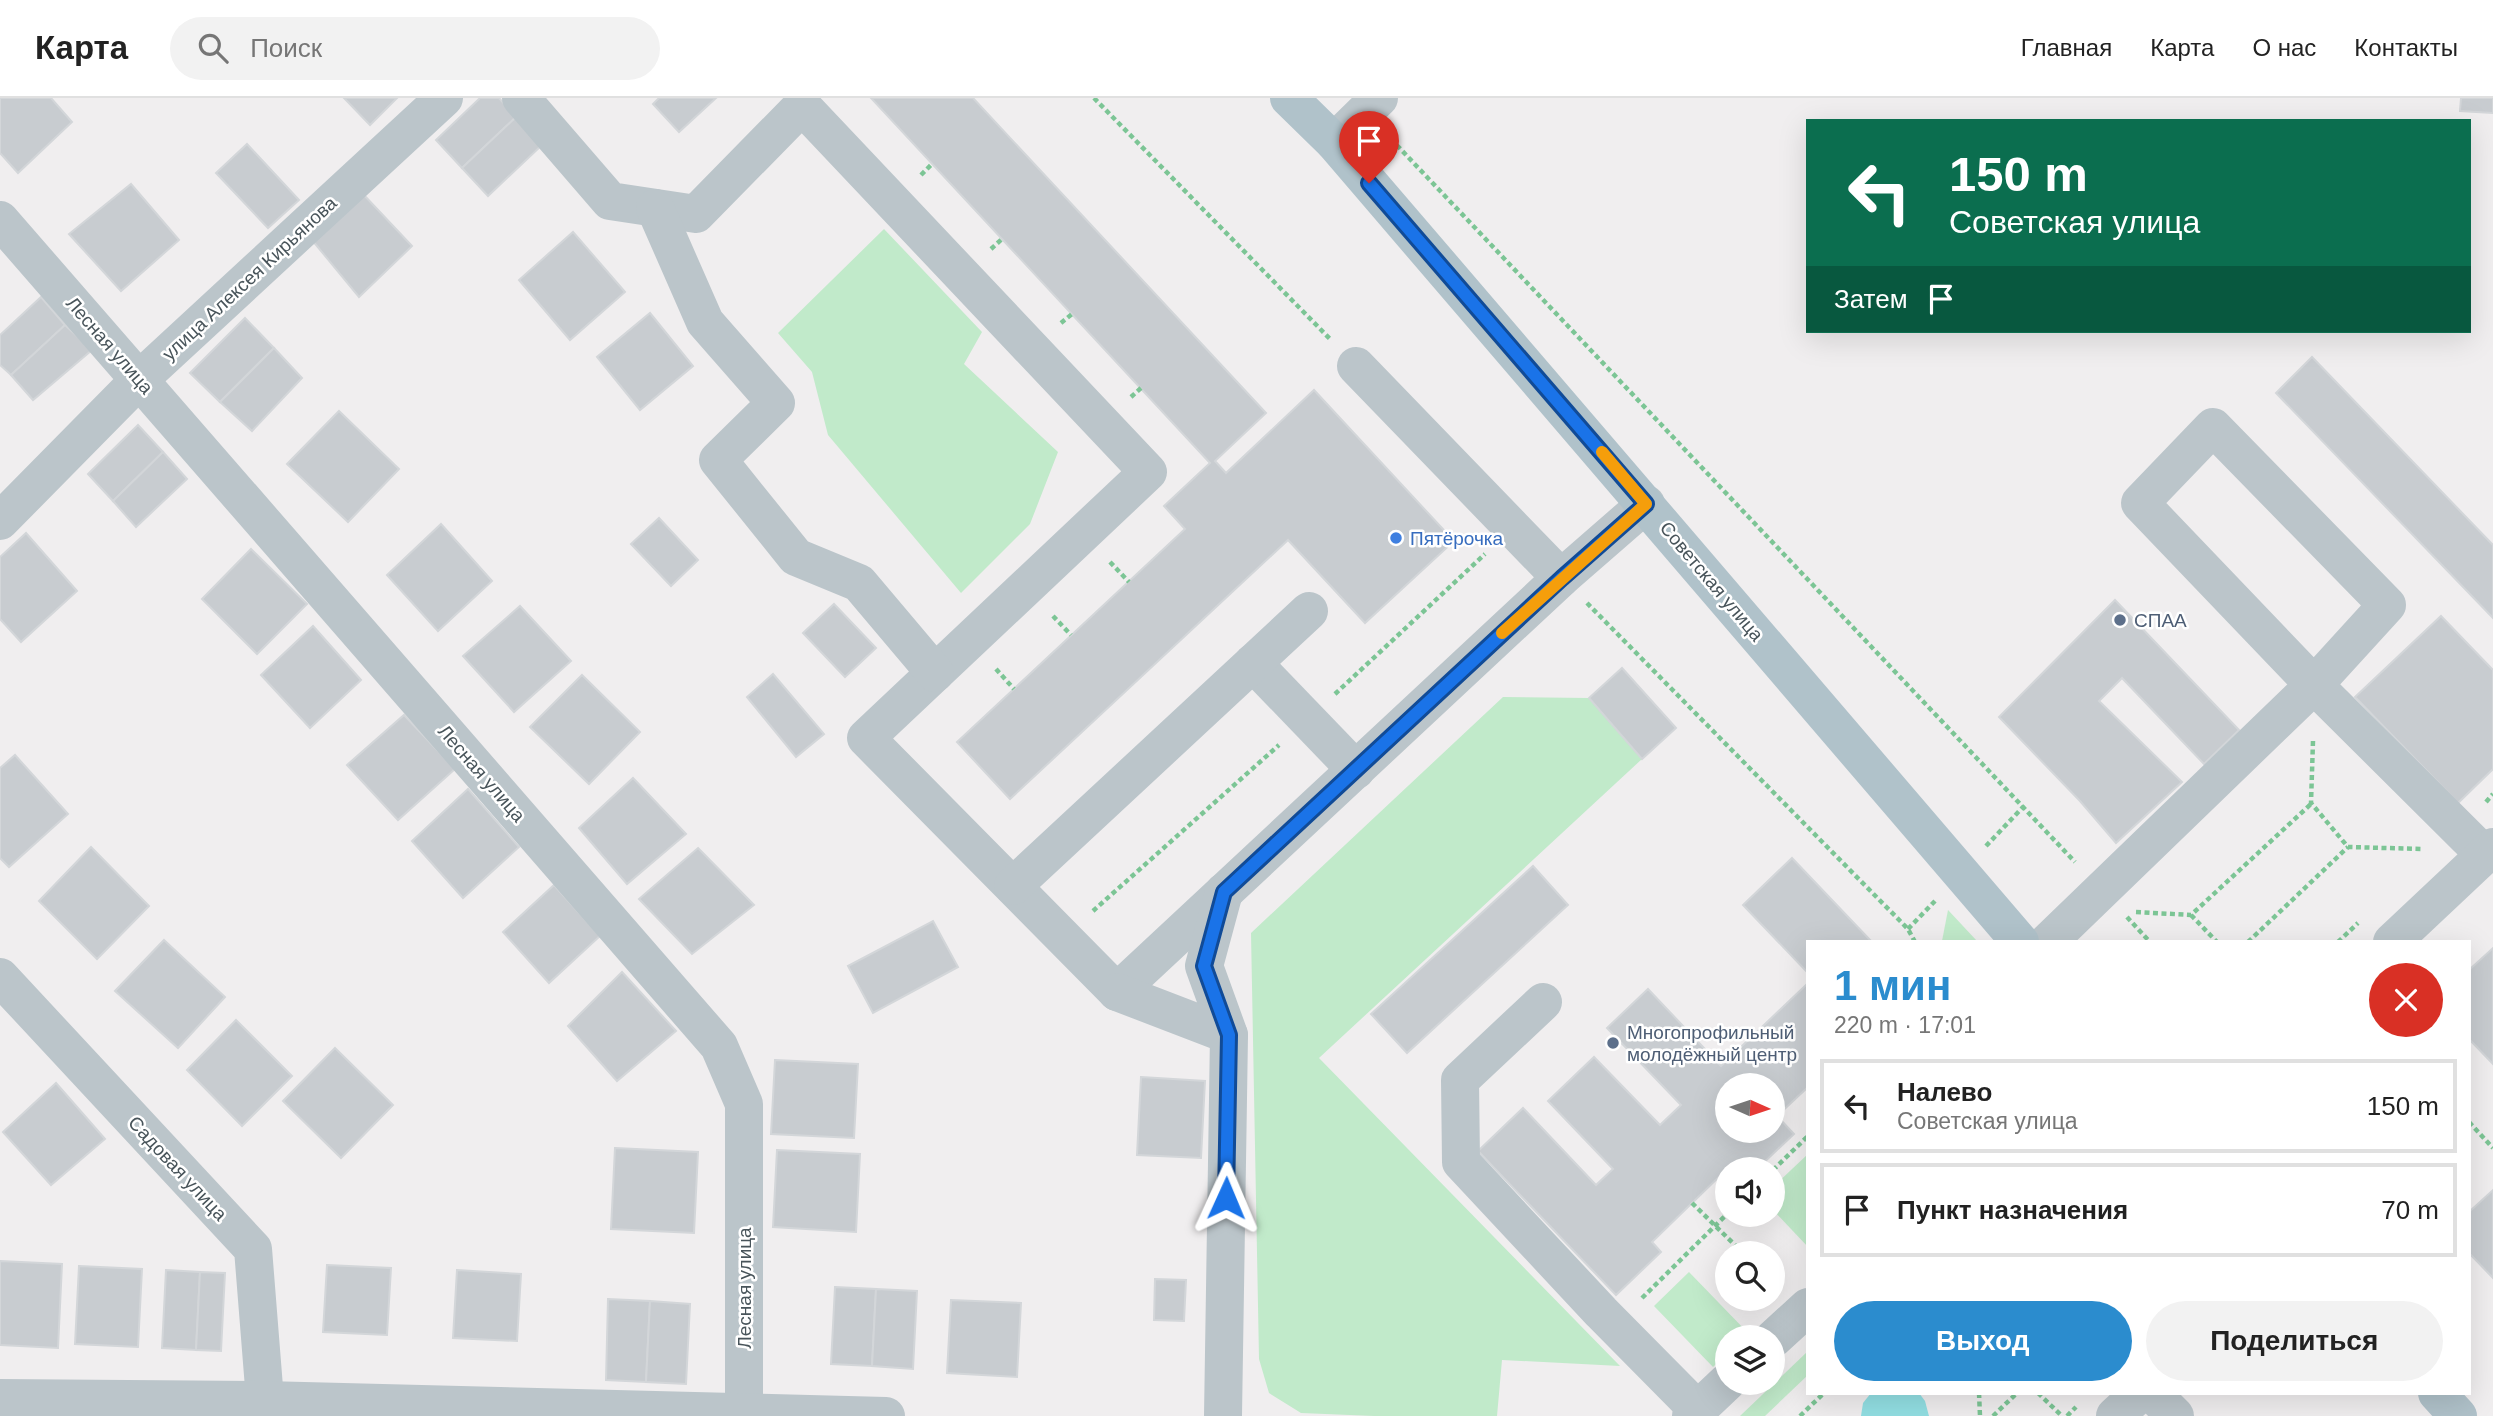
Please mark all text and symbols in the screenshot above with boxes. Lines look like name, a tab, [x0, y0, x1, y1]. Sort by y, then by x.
search box	[170, 17, 660, 80]
text: Карта	[35, 29, 128, 66]
icon: search	[194, 29, 232, 67]
text: Поиск	[250, 33, 322, 63]
text: Главная	[2021, 34, 2112, 61]
text: Карта	[2150, 34, 2214, 61]
text: О нас	[2252, 34, 2316, 61]
text: Контакты	[2354, 34, 2458, 61]
pin	[1339, 111, 1399, 183]
icon: arrive	[1350, 122, 1388, 160]
icon: left	[1834, 147, 1925, 238]
text: 150 m	[1949, 147, 2088, 201]
street label: улица Алексея Кирьянова	[158, 192, 341, 364]
text: Советская улица	[1949, 204, 2200, 240]
icon: arrive	[1922, 280, 1960, 318]
text: Затем	[1834, 284, 1908, 314]
street label: Лесная улица	[62, 293, 158, 398]
street label: Советская улица	[1656, 517, 1768, 646]
place label: Пятёрочка	[1410, 528, 1504, 549]
marker: Пятёрочка	[1388, 530, 1404, 546]
place label: СПАА	[2134, 610, 2187, 631]
marker: СПАА	[2112, 612, 2128, 628]
street label: Лесная улица	[434, 721, 530, 826]
text: 1 мин	[1834, 962, 1951, 1009]
button: close	[2369, 963, 2443, 1037]
text: 220 m · 17:01	[1834, 1012, 1976, 1038]
place label: Многопрофильный молодёжный центр	[1627, 1022, 1797, 1065]
marker: Многопрофильный молодёжный центр	[1605, 1035, 1621, 1051]
north arrow	[1715, 1073, 1785, 1143]
map controls	[1715, 1073, 1785, 1395]
text: Налево	[1897, 1077, 1992, 1107]
icon: left	[1838, 1087, 1876, 1125]
text: 150 m	[2367, 1091, 2439, 1121]
text: Советская улица	[1897, 1108, 2078, 1134]
street label: Садовая улица	[124, 1112, 231, 1225]
button: sound	[1715, 1157, 1785, 1227]
position arrow	[1189, 1161, 1263, 1235]
icon: arrive	[1838, 1191, 1876, 1229]
text: Пункт назначения	[1897, 1195, 2128, 1225]
text: 70 m	[2381, 1195, 2439, 1225]
street label: Лесная улица	[734, 1227, 755, 1349]
button: search	[1715, 1241, 1785, 1311]
button: Выход	[1834, 1301, 2132, 1381]
button: Поделиться	[2146, 1301, 2443, 1381]
button: layers	[1715, 1325, 1785, 1395]

